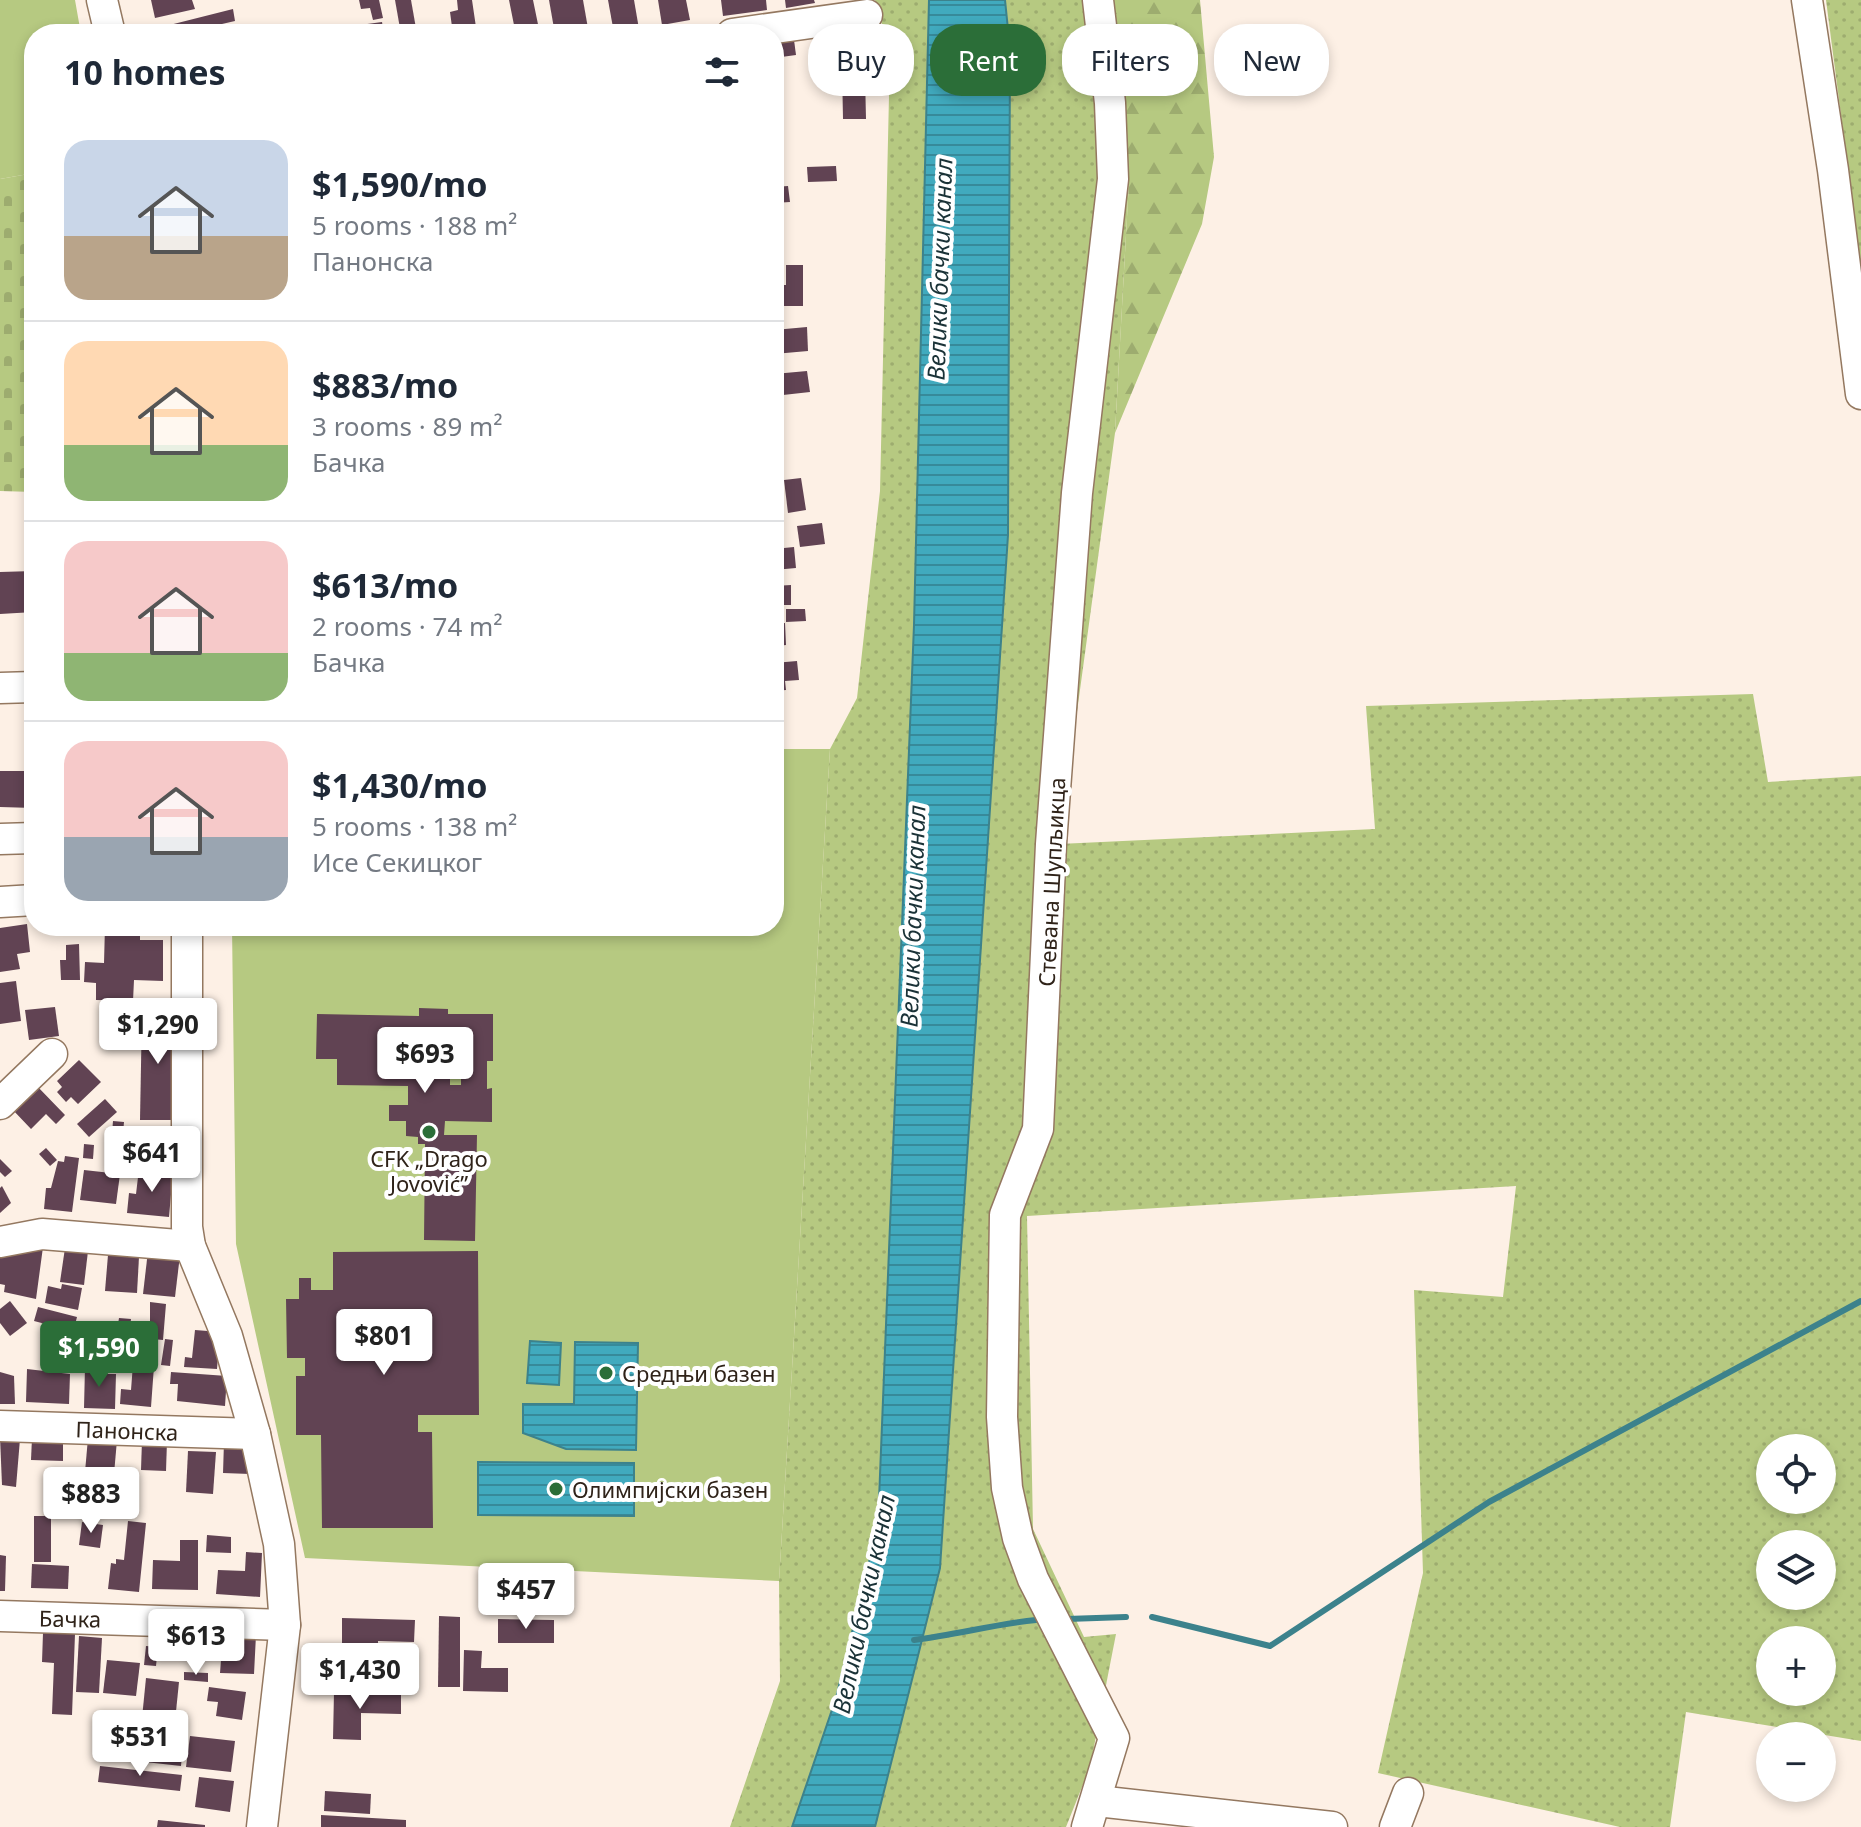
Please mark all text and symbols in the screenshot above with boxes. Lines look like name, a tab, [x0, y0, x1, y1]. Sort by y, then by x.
chip: Buy	[808, 24, 914, 96]
chip: Rent	[930, 24, 1046, 96]
chip: Filters	[1062, 24, 1198, 96]
chip: New	[1214, 24, 1329, 96]
text: 10 homes	[64, 49, 226, 95]
icon: filters	[700, 50, 744, 94]
water label: Велики бачки канал	[919, 157, 959, 381]
text: $1,590/mo	[312, 161, 487, 207]
icon: home	[128, 172, 224, 268]
text: 5 rooms · 188 m²	[312, 207, 517, 243]
text: Панонска	[312, 243, 433, 279]
text: $883/mo	[312, 362, 458, 408]
icon: home	[128, 373, 224, 469]
text: 3 rooms · 89 m²	[312, 408, 502, 444]
text: Бачка	[312, 444, 385, 480]
text: $613/mo	[312, 562, 458, 608]
icon: home	[128, 573, 224, 669]
text: 2 rooms · 74 m²	[312, 608, 502, 644]
text: Бачка	[312, 644, 385, 680]
text: $1,430/mo	[312, 762, 487, 808]
icon: home	[128, 773, 224, 869]
street label: Стевана Шупљикца	[1031, 777, 1071, 987]
water label: Велики бачки канал	[892, 804, 932, 1028]
text: 5 rooms · 138 m²	[312, 808, 517, 844]
text: Исе Секицког	[312, 844, 482, 880]
pin: $1,290	[93, 998, 223, 1066]
text: $1,290	[117, 1006, 199, 1042]
pin: $693	[378, 1027, 472, 1095]
text: $693	[395, 1035, 455, 1071]
marker: CFK „Drago Jovović”	[420, 1123, 438, 1141]
pin: $641	[105, 1126, 199, 1194]
text: $641	[122, 1134, 182, 1170]
place label: CFK „Drago Jovović”	[370, 1143, 488, 1198]
pin: $801	[337, 1309, 431, 1377]
text: $801	[354, 1317, 414, 1353]
pin: $1,590	[34, 1321, 164, 1389]
text: $1,590	[58, 1329, 140, 1365]
place label: Средњи базен	[622, 1358, 775, 1388]
marker: Средњи базен	[597, 1364, 615, 1382]
street label: Панонска	[75, 1413, 179, 1447]
map controls	[1756, 1434, 1836, 1802]
button: locate	[1756, 1434, 1836, 1514]
pin: $883	[44, 1467, 138, 1535]
place label: Олимпијски базен	[572, 1474, 768, 1504]
text: $883	[61, 1475, 121, 1511]
marker: Олимпијски базен	[547, 1480, 565, 1498]
water label: Велики бачки канал	[824, 1491, 902, 1716]
button: layers	[1756, 1530, 1836, 1610]
pin: $457	[479, 1563, 573, 1631]
text: $457	[496, 1571, 556, 1607]
street label: Бачка	[39, 1602, 101, 1634]
pin: $613	[149, 1609, 243, 1677]
text: $613	[166, 1617, 226, 1653]
button: +	[1756, 1626, 1836, 1706]
pin: $1,430	[295, 1643, 425, 1711]
text: $1,430	[319, 1651, 401, 1687]
pin: $531	[93, 1710, 187, 1778]
text: $531	[110, 1718, 170, 1754]
button: −	[1756, 1722, 1836, 1802]

